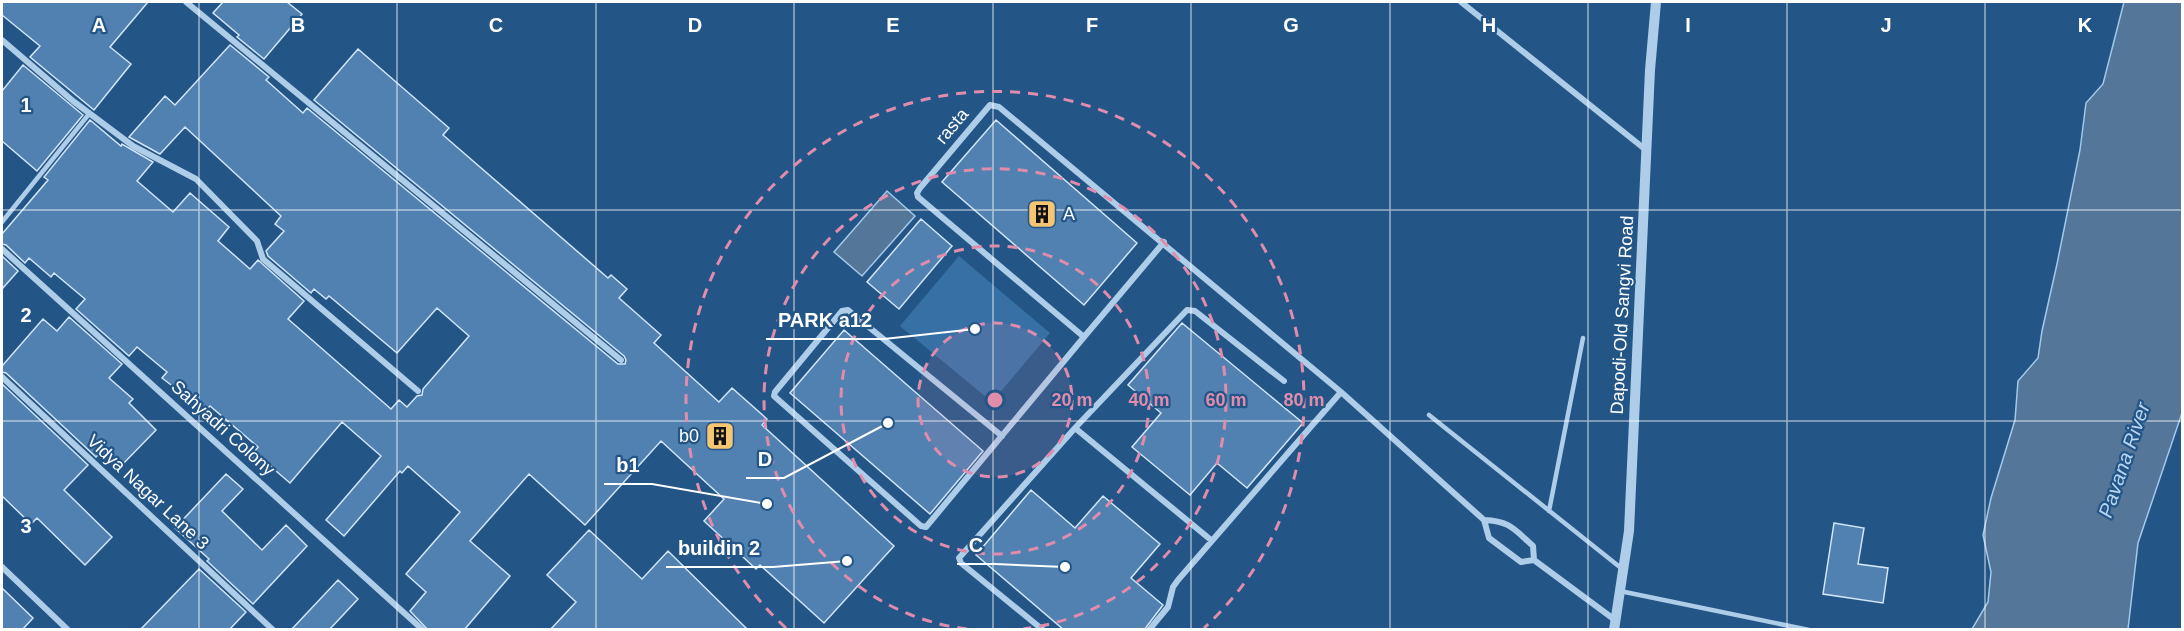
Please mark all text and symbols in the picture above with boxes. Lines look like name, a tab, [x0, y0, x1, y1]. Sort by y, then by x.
text: A	[92, 14, 106, 36]
text: B	[291, 14, 305, 36]
text: C	[489, 14, 503, 36]
text: D	[688, 14, 702, 36]
text: E	[886, 14, 900, 36]
text: F	[1086, 14, 1098, 36]
text: G	[1283, 14, 1299, 36]
text: H	[1482, 14, 1496, 36]
text: I	[1685, 14, 1691, 36]
text: J	[1880, 14, 1892, 36]
text: K	[2078, 14, 2093, 36]
text: 1	[20, 94, 32, 116]
street label: rasta	[931, 103, 973, 148]
building icon: A	[1026, 198, 1058, 230]
place label: A	[1063, 204, 1075, 224]
street label: Dapodi-Old Sangvi Road	[1607, 215, 1637, 415]
callout: PARK a12	[766, 301, 884, 339]
text: 2	[20, 304, 32, 326]
text: PARK a12	[778, 309, 872, 331]
street label: Sahyadri Colony	[167, 376, 279, 480]
centre of rings	[985, 390, 1005, 410]
text: 20 m	[1051, 390, 1093, 410]
text: 40 m	[1128, 390, 1170, 410]
text: 60 m	[1205, 390, 1247, 410]
text: 80 m	[1283, 390, 1325, 410]
water label: Pavana River	[2094, 398, 2154, 520]
building icon: b0	[704, 420, 736, 452]
place label: b0	[679, 426, 699, 446]
street label: Vidya Nagar Lane 3	[83, 431, 213, 553]
callout: D	[746, 440, 784, 478]
callout: b1	[604, 446, 652, 484]
text: D	[758, 448, 772, 470]
text: b1	[616, 454, 640, 476]
text: 3	[20, 515, 32, 537]
callout: C	[957, 526, 995, 564]
callout: buildin 2	[666, 529, 773, 567]
text: C	[969, 534, 983, 556]
text: buildin 2	[678, 537, 760, 559]

